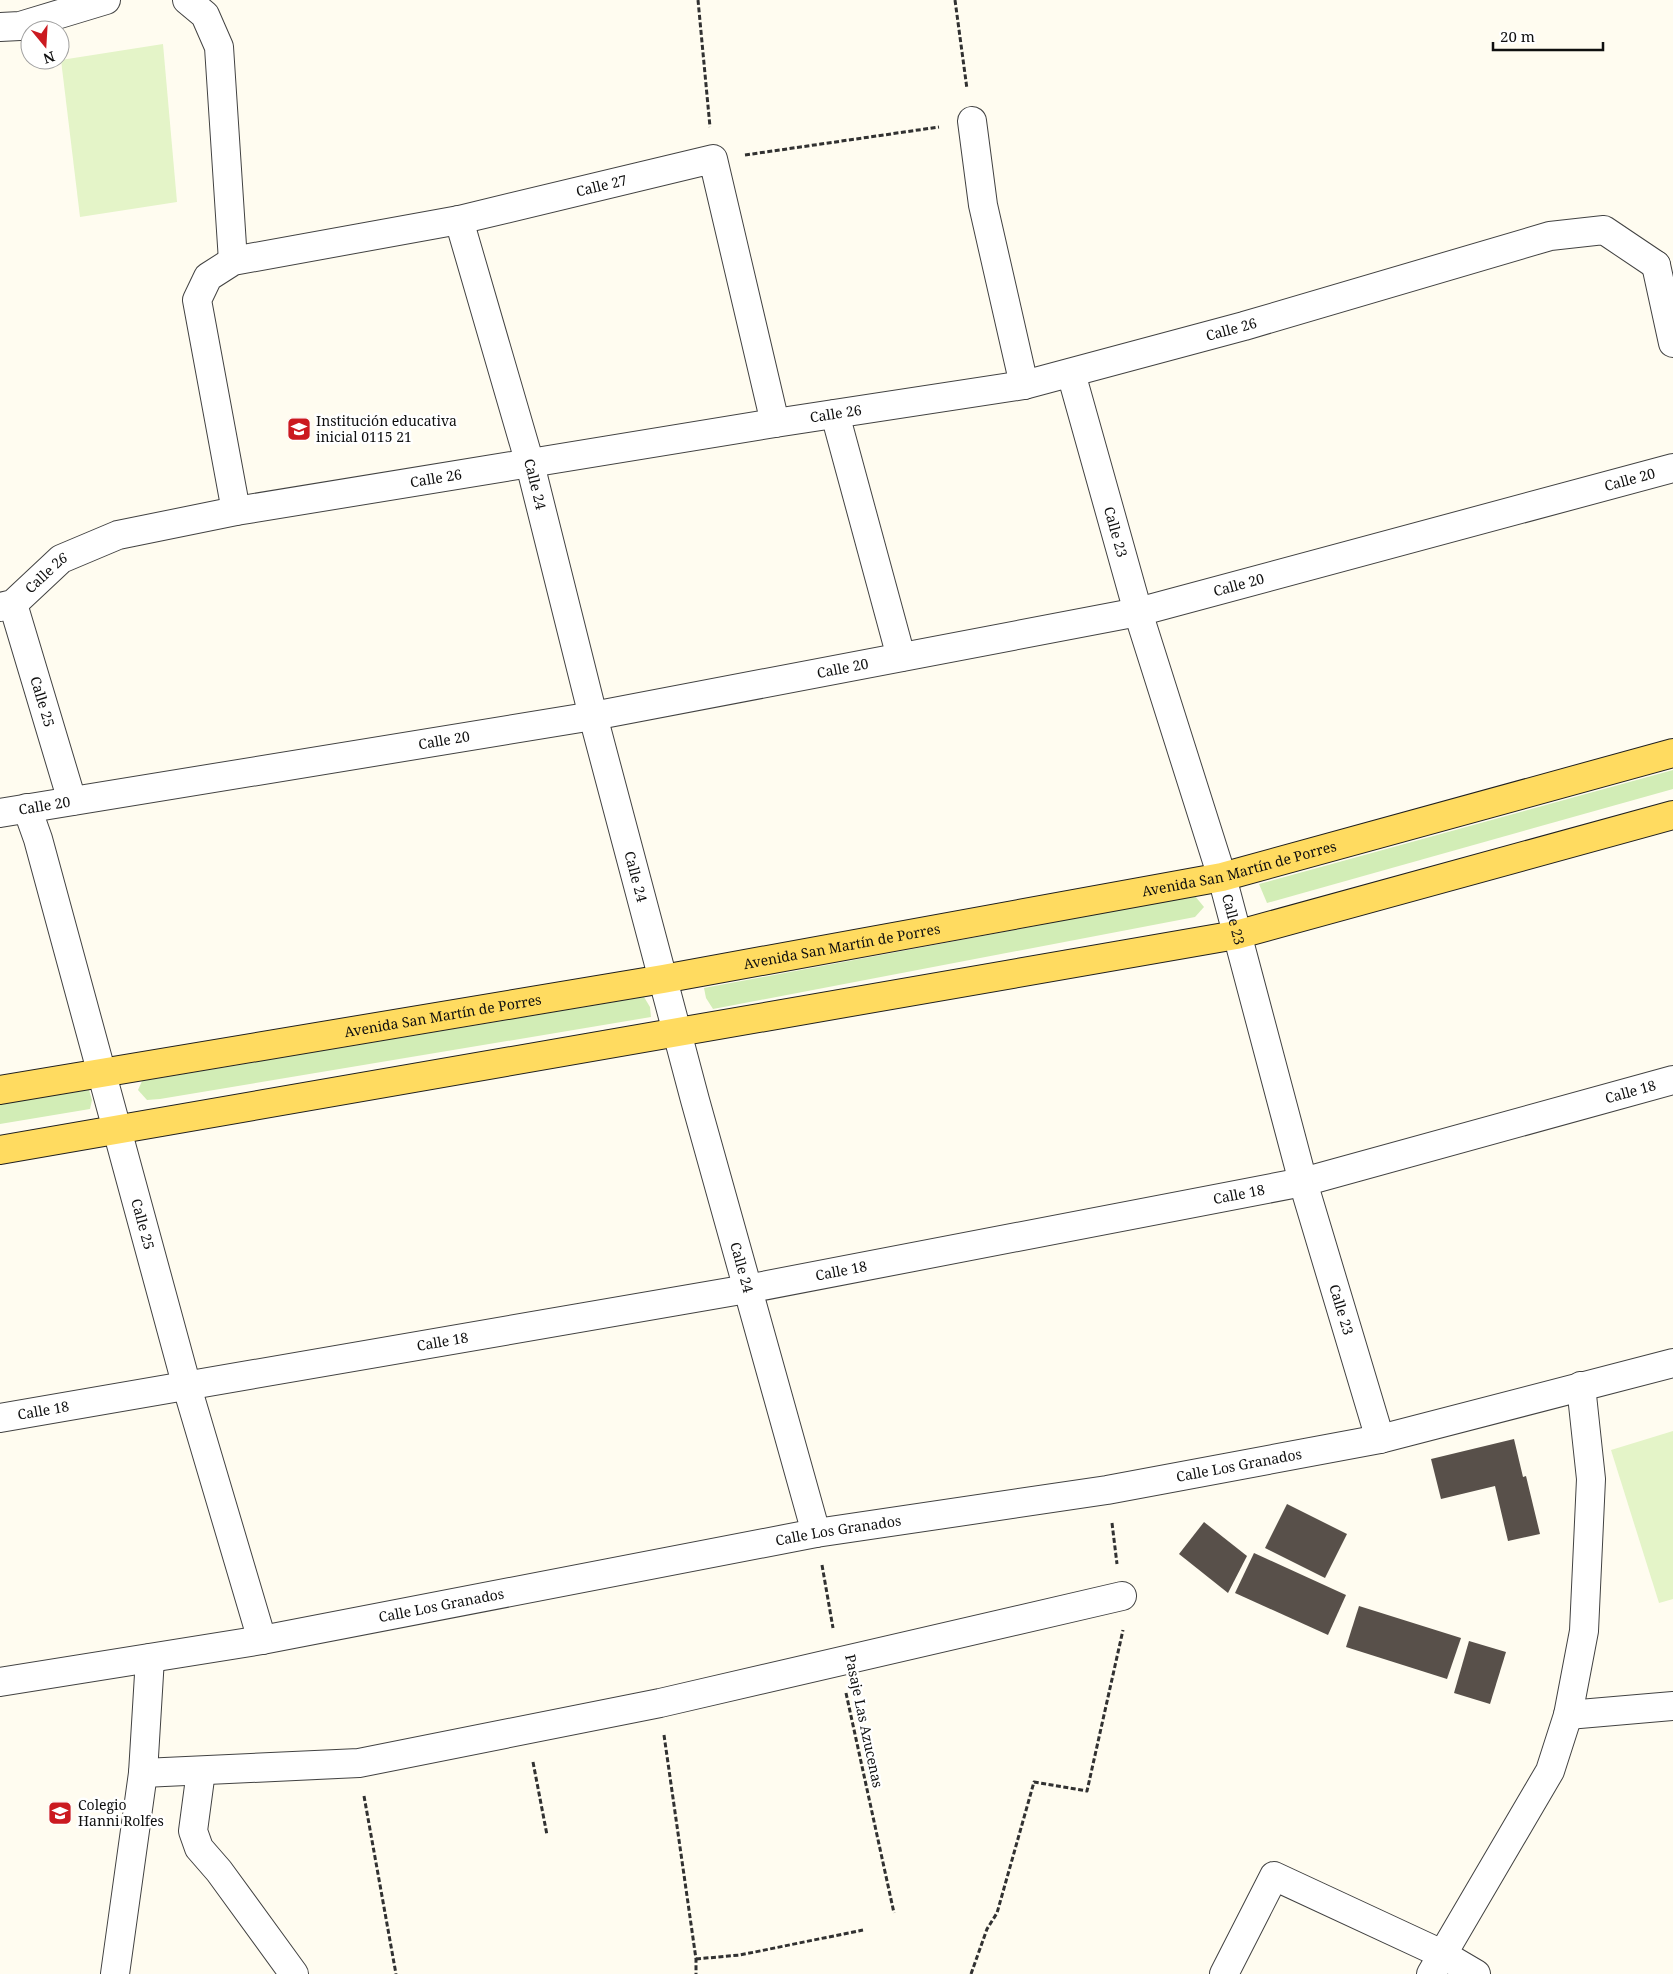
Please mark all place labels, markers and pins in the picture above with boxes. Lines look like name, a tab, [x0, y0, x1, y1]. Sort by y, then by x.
place label: Institución educativa inicial 0115 21	[316, 411, 457, 446]
school or university icon: Institución educativa inicial 0115 21	[286, 416, 312, 442]
place label: Colegio Hanni Rolfes	[78, 1795, 164, 1830]
school or university icon: Colegio Hanni Rolfes	[47, 1800, 73, 1826]

